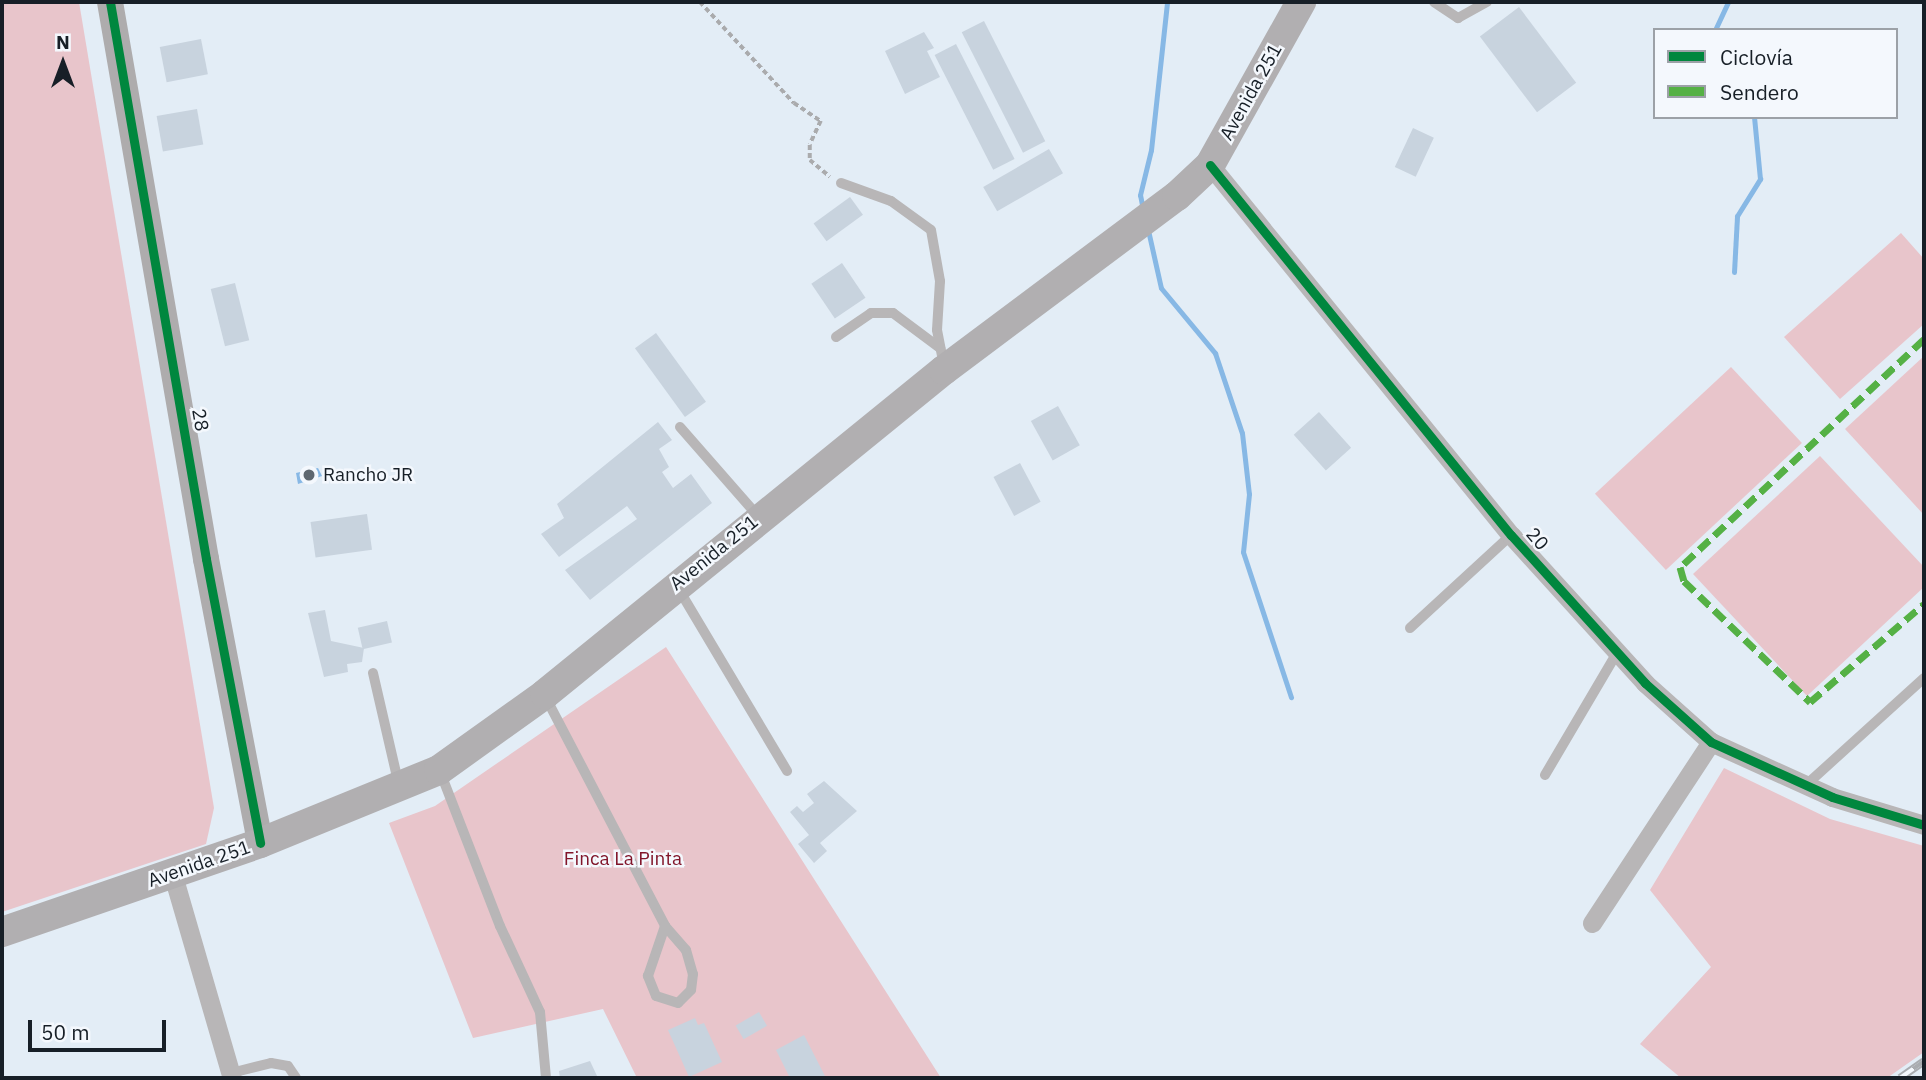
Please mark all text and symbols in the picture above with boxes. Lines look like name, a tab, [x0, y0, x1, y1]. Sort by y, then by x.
north arrow	[28, 28, 98, 98]
legend	[1653, 28, 1898, 119]
text: N	[56, 30, 70, 54]
street label: Avenida 251	[1215, 40, 1287, 144]
text: Ciclovía	[1720, 43, 1793, 71]
text: Sendero	[1720, 78, 1799, 106]
street label: 28	[187, 407, 213, 433]
place label: Rancho JR	[323, 464, 413, 486]
marker: Rancho JR	[301, 467, 317, 483]
street label: Avenida 251	[665, 511, 763, 595]
street label: 20	[1521, 523, 1553, 555]
street label: Avenida 251	[145, 836, 253, 892]
park label: Finca La Pinta	[564, 848, 682, 870]
scale bar	[32, 1006, 170, 1050]
text: 50 m	[41, 1018, 90, 1046]

